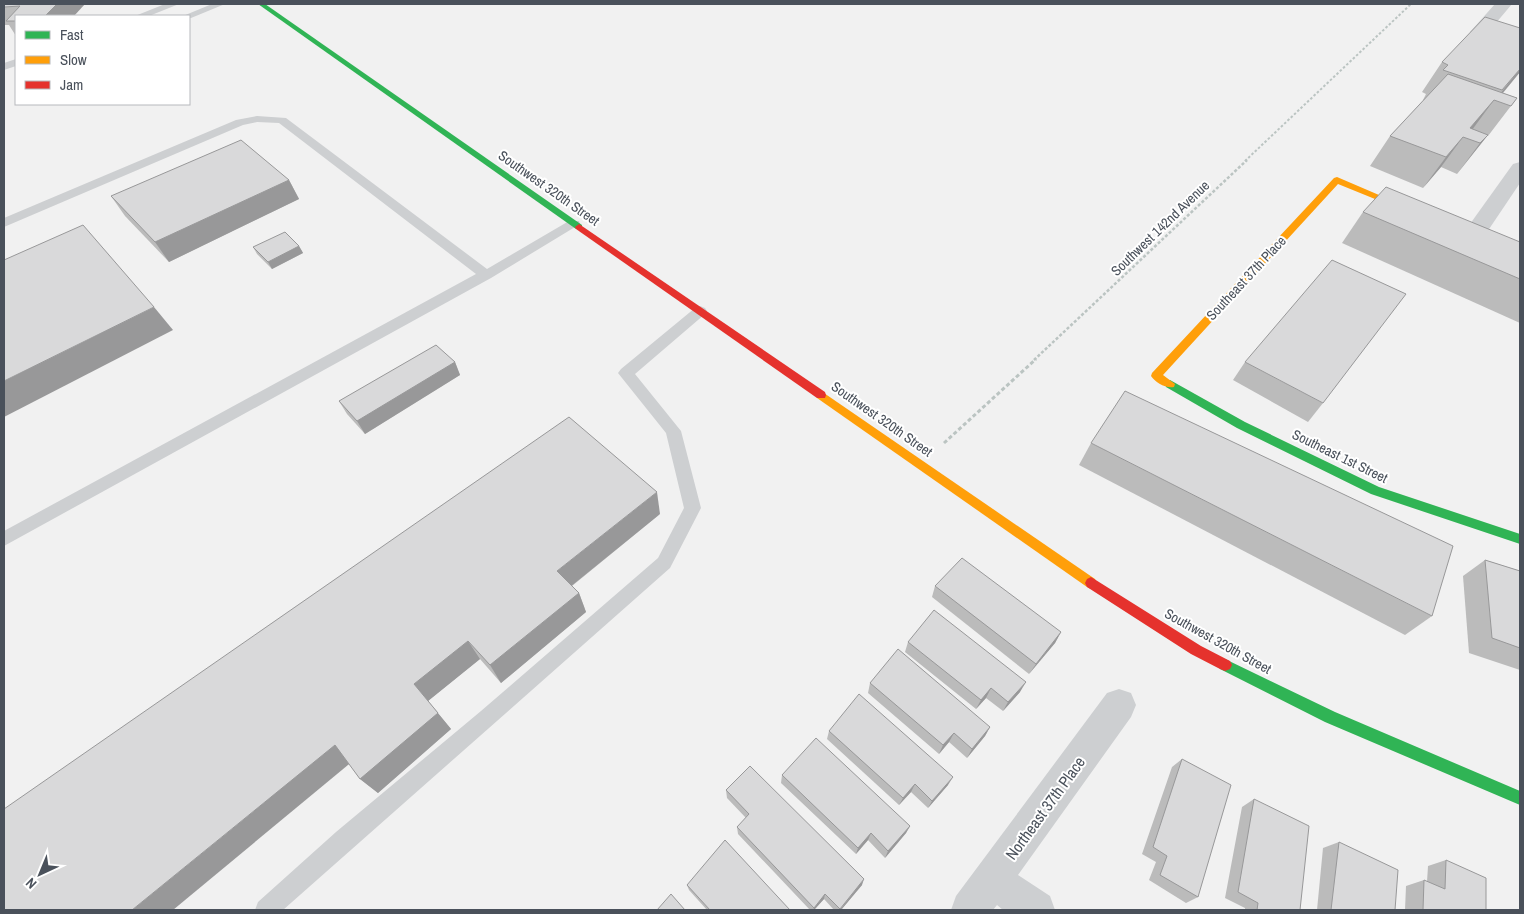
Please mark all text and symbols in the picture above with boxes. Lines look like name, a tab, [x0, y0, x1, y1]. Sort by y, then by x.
legend	[15, 15, 190, 105]
text: Fast	[60, 24, 84, 45]
text: Slow	[60, 49, 87, 70]
text: Jam	[60, 74, 83, 95]
street label: Southwest 320th Street	[495, 146, 603, 230]
street label: Southwest 142nd Avenue	[1107, 176, 1213, 280]
street label: Southeast 37th Place	[1202, 232, 1290, 324]
street label: Southwest 320th Street	[828, 377, 936, 461]
street label: Southeast 1st Street	[1289, 425, 1391, 487]
street label: Southwest 320th Street	[1161, 604, 1275, 678]
street label: Northeast 37th Place	[1000, 752, 1090, 864]
north arrow	[15, 849, 65, 899]
text: N	[22, 874, 40, 893]

